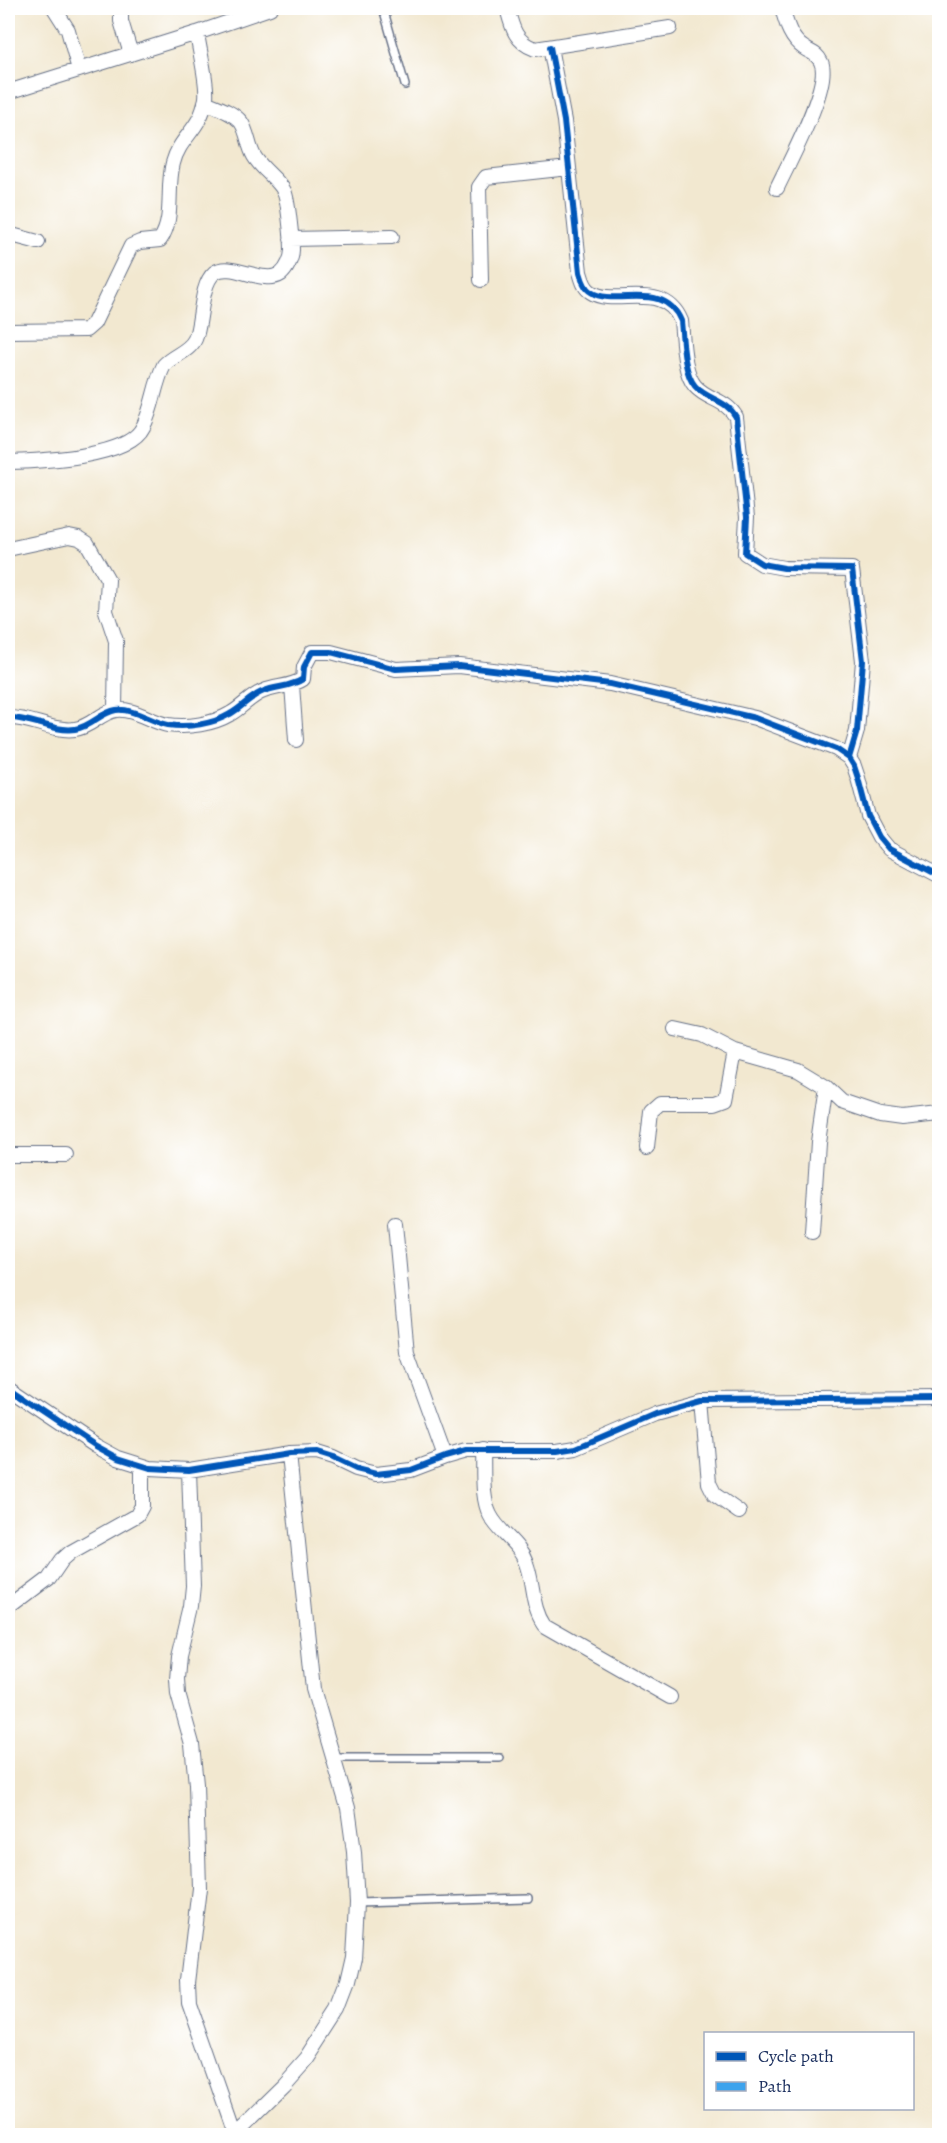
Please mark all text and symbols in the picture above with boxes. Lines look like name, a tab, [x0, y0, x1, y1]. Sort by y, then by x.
legend	[704, 2032, 914, 2110]
text: Cycle path	[758, 2044, 834, 2068]
text: Path	[758, 2074, 792, 2098]

